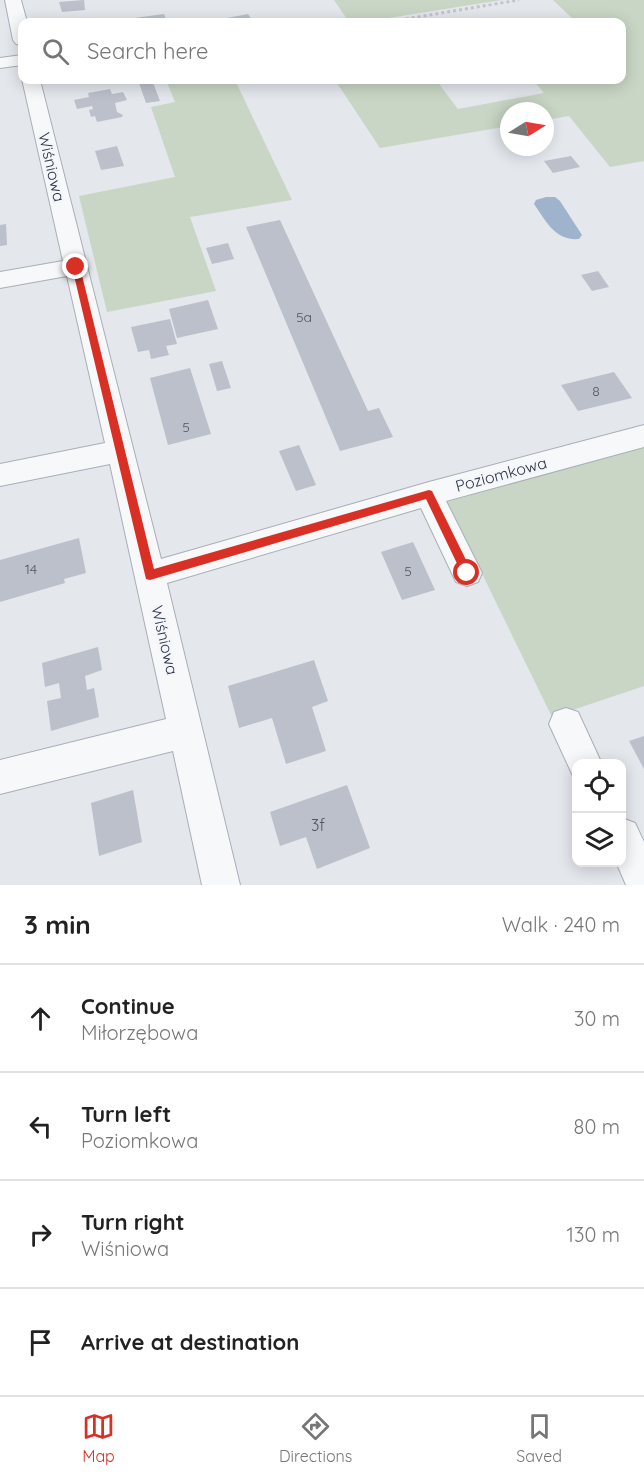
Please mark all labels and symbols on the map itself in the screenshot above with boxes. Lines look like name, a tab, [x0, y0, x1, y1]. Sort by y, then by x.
north arrow	[500, 102, 554, 156]
street label: Wiśniowa	[34, 130, 70, 204]
route end	[62, 253, 88, 279]
house number: 5a	[296, 308, 312, 326]
house number: 8	[592, 382, 600, 400]
house number: 5	[182, 418, 190, 436]
street label: Poziomkowa	[453, 452, 549, 496]
route start	[453, 559, 479, 585]
house number: 14	[25, 560, 37, 578]
house number: 5	[404, 562, 412, 580]
street label: Wiśniowa	[147, 603, 183, 677]
house number: 3f	[311, 815, 325, 835]

